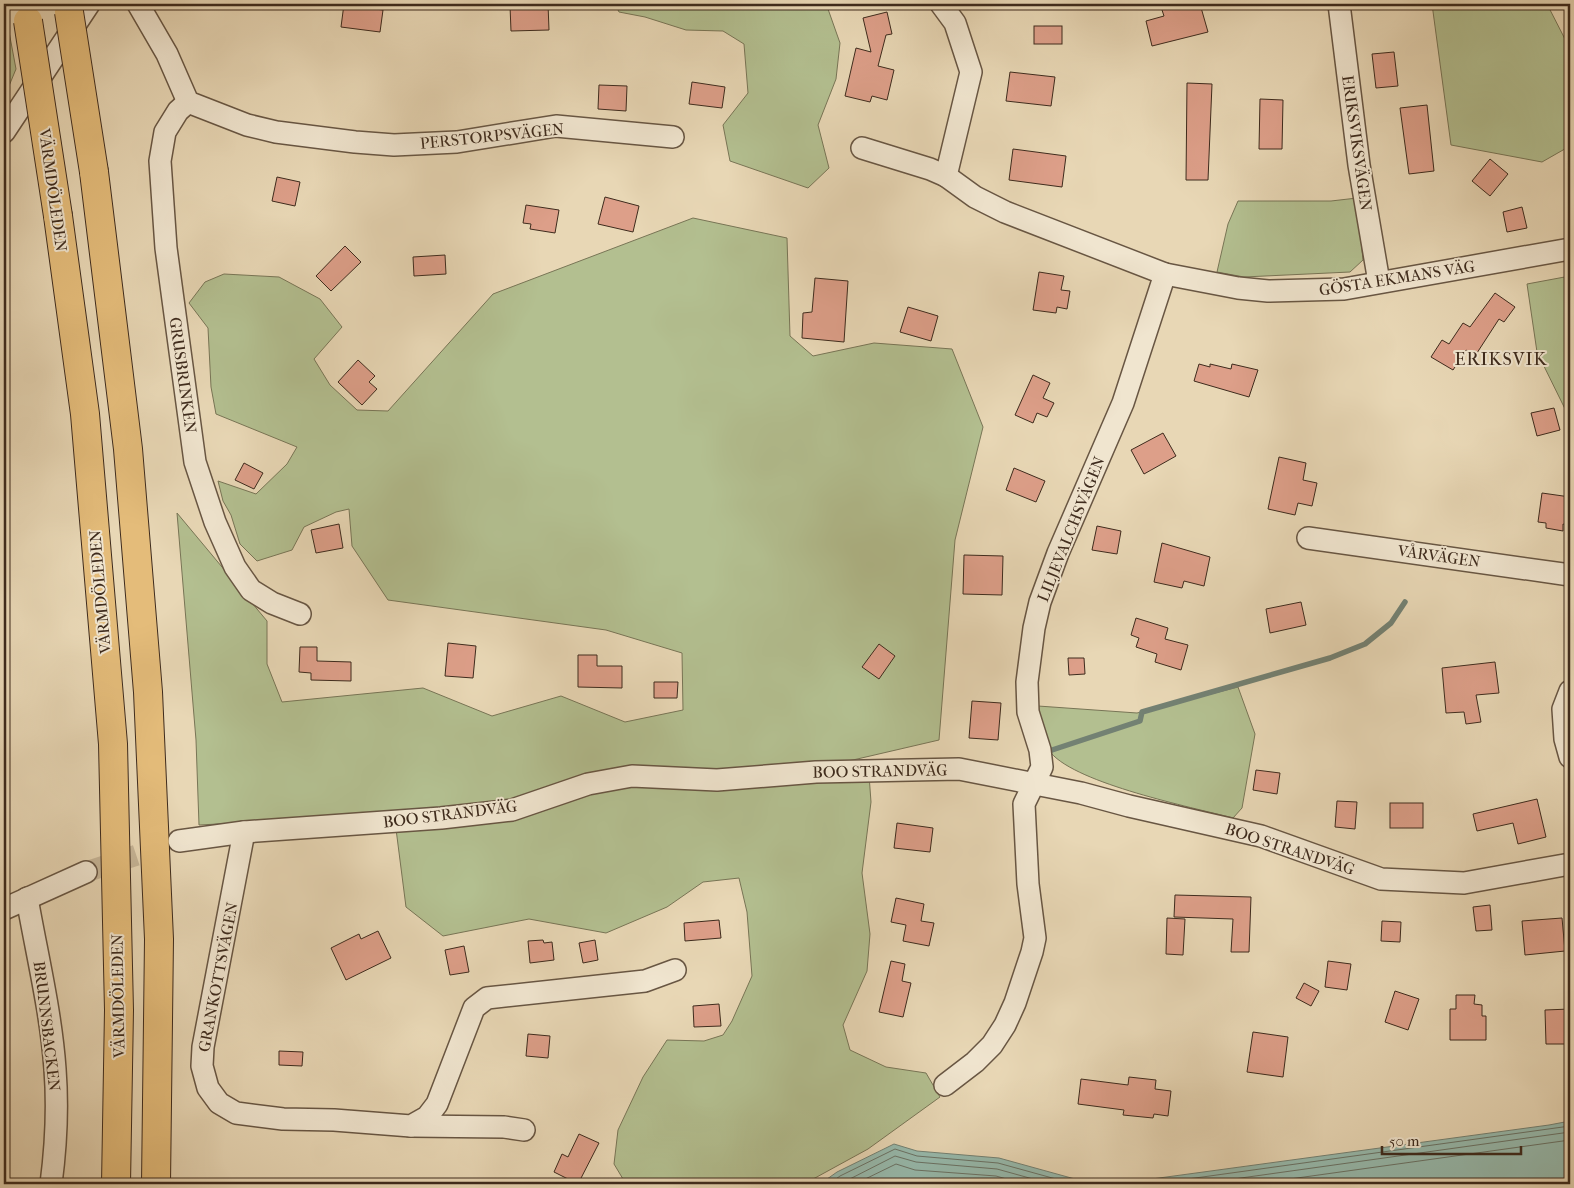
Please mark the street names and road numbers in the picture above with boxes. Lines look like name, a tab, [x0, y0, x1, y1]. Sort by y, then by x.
street label: ERIKSVIKSVÄGEN	[1338, 74, 1376, 212]
street label: PERSTORPSVÄGEN	[419, 119, 565, 153]
street label: VÄRMDÖLEDEN	[35, 126, 71, 253]
street label: GÖSTA EKMANS VÄG	[1318, 256, 1476, 300]
street label: GRUSBRINKEN	[165, 316, 201, 434]
street label: LILJEVALCHSVÄGEN	[1033, 454, 1109, 604]
street label: VÄRMDÖLEDEN	[85, 529, 115, 656]
street label: VÅRVÄGEN	[1395, 540, 1482, 571]
street label: BOO STRANDVÄG	[812, 760, 948, 782]
street label: BOO STRANDVÄG	[382, 796, 518, 832]
street label: BOO STRANDVÄG	[1223, 819, 1357, 879]
street label: GRANKOTTSVÄGEN	[194, 901, 242, 1053]
street label: VÄRMDÖLEDEN	[107, 934, 129, 1059]
street label: BRUNNSBACKEN	[30, 960, 64, 1092]

